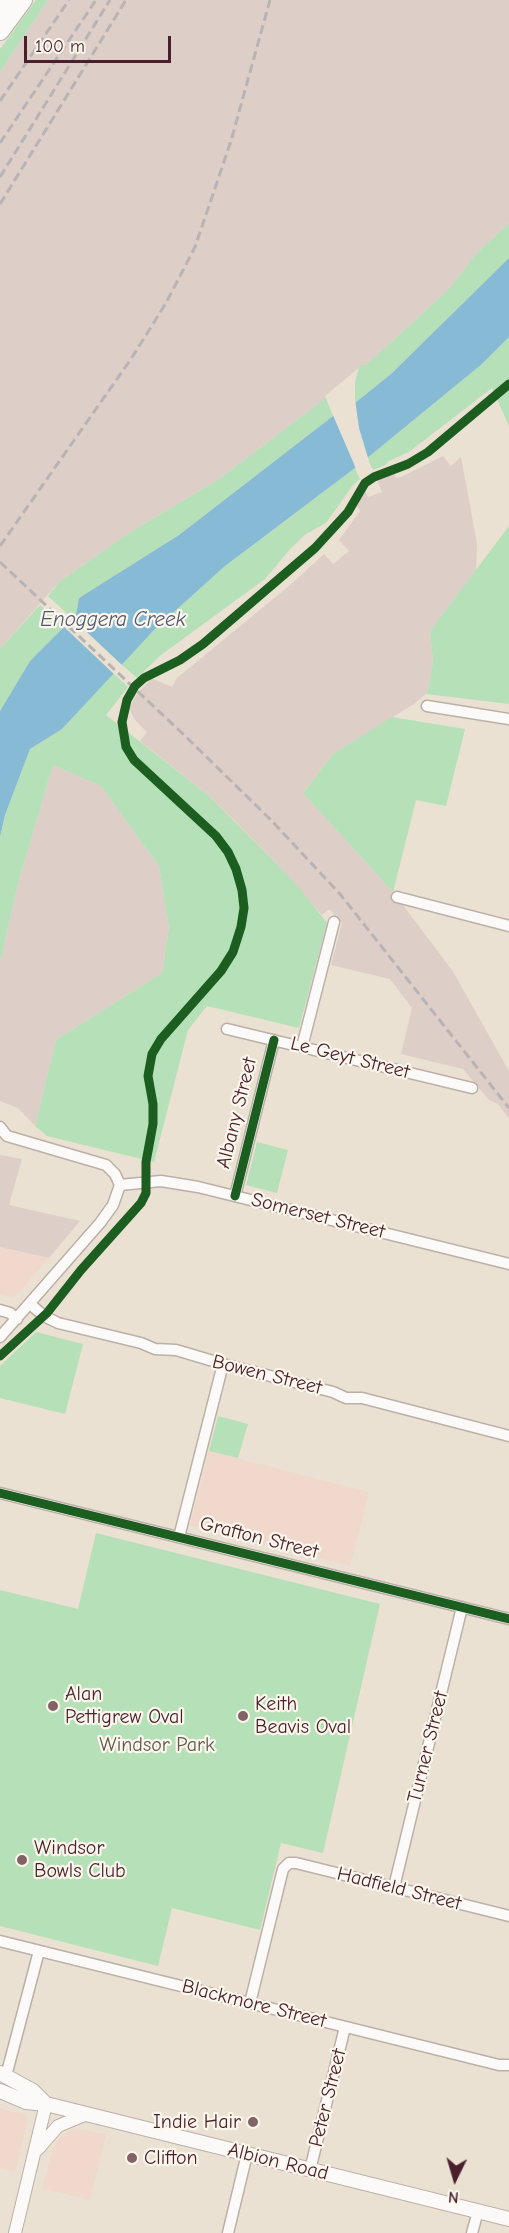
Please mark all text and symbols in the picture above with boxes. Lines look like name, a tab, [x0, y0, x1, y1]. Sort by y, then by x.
scale bar	[27, 24, 174, 62]
text: 100 m	[35, 36, 85, 57]
water label: Enoggera Creek	[40, 607, 186, 633]
street label: Le Geyt Street	[288, 1032, 412, 1084]
street label: Albany Street	[212, 1055, 262, 1171]
street label: Somerset Street	[249, 1188, 387, 1244]
street label: Bowen Street	[210, 1350, 324, 1400]
street label: Grafton Street	[197, 1512, 321, 1564]
place label: Alan Pettigrew Oval	[65, 1682, 184, 1729]
street label: Turner Street	[403, 1689, 453, 1805]
place label: Keith Beavis Oval	[255, 1692, 351, 1739]
marker: Alan Pettigrew Oval	[46, 1699, 60, 1713]
marker: Keith Beavis Oval	[236, 1709, 250, 1723]
park label: Windsor Park	[99, 1733, 215, 1757]
place label: Windsor Bowls Club	[34, 1836, 126, 1883]
marker: Windsor Bowls Club	[15, 1853, 29, 1867]
street label: Hadfield Street	[334, 1862, 464, 1916]
street label: Blackmore Street	[179, 1974, 329, 2034]
street label: Peter Street	[304, 2046, 352, 2150]
place label: Indie Hair	[153, 2110, 241, 2134]
marker: Indie Hair	[246, 2115, 260, 2129]
street label: Albion Road	[225, 2138, 331, 2186]
place label: Clifton	[144, 2146, 198, 2170]
north arrow	[425, 2149, 485, 2209]
marker: Clifton	[125, 2151, 139, 2165]
text: N	[447, 2188, 459, 2206]

